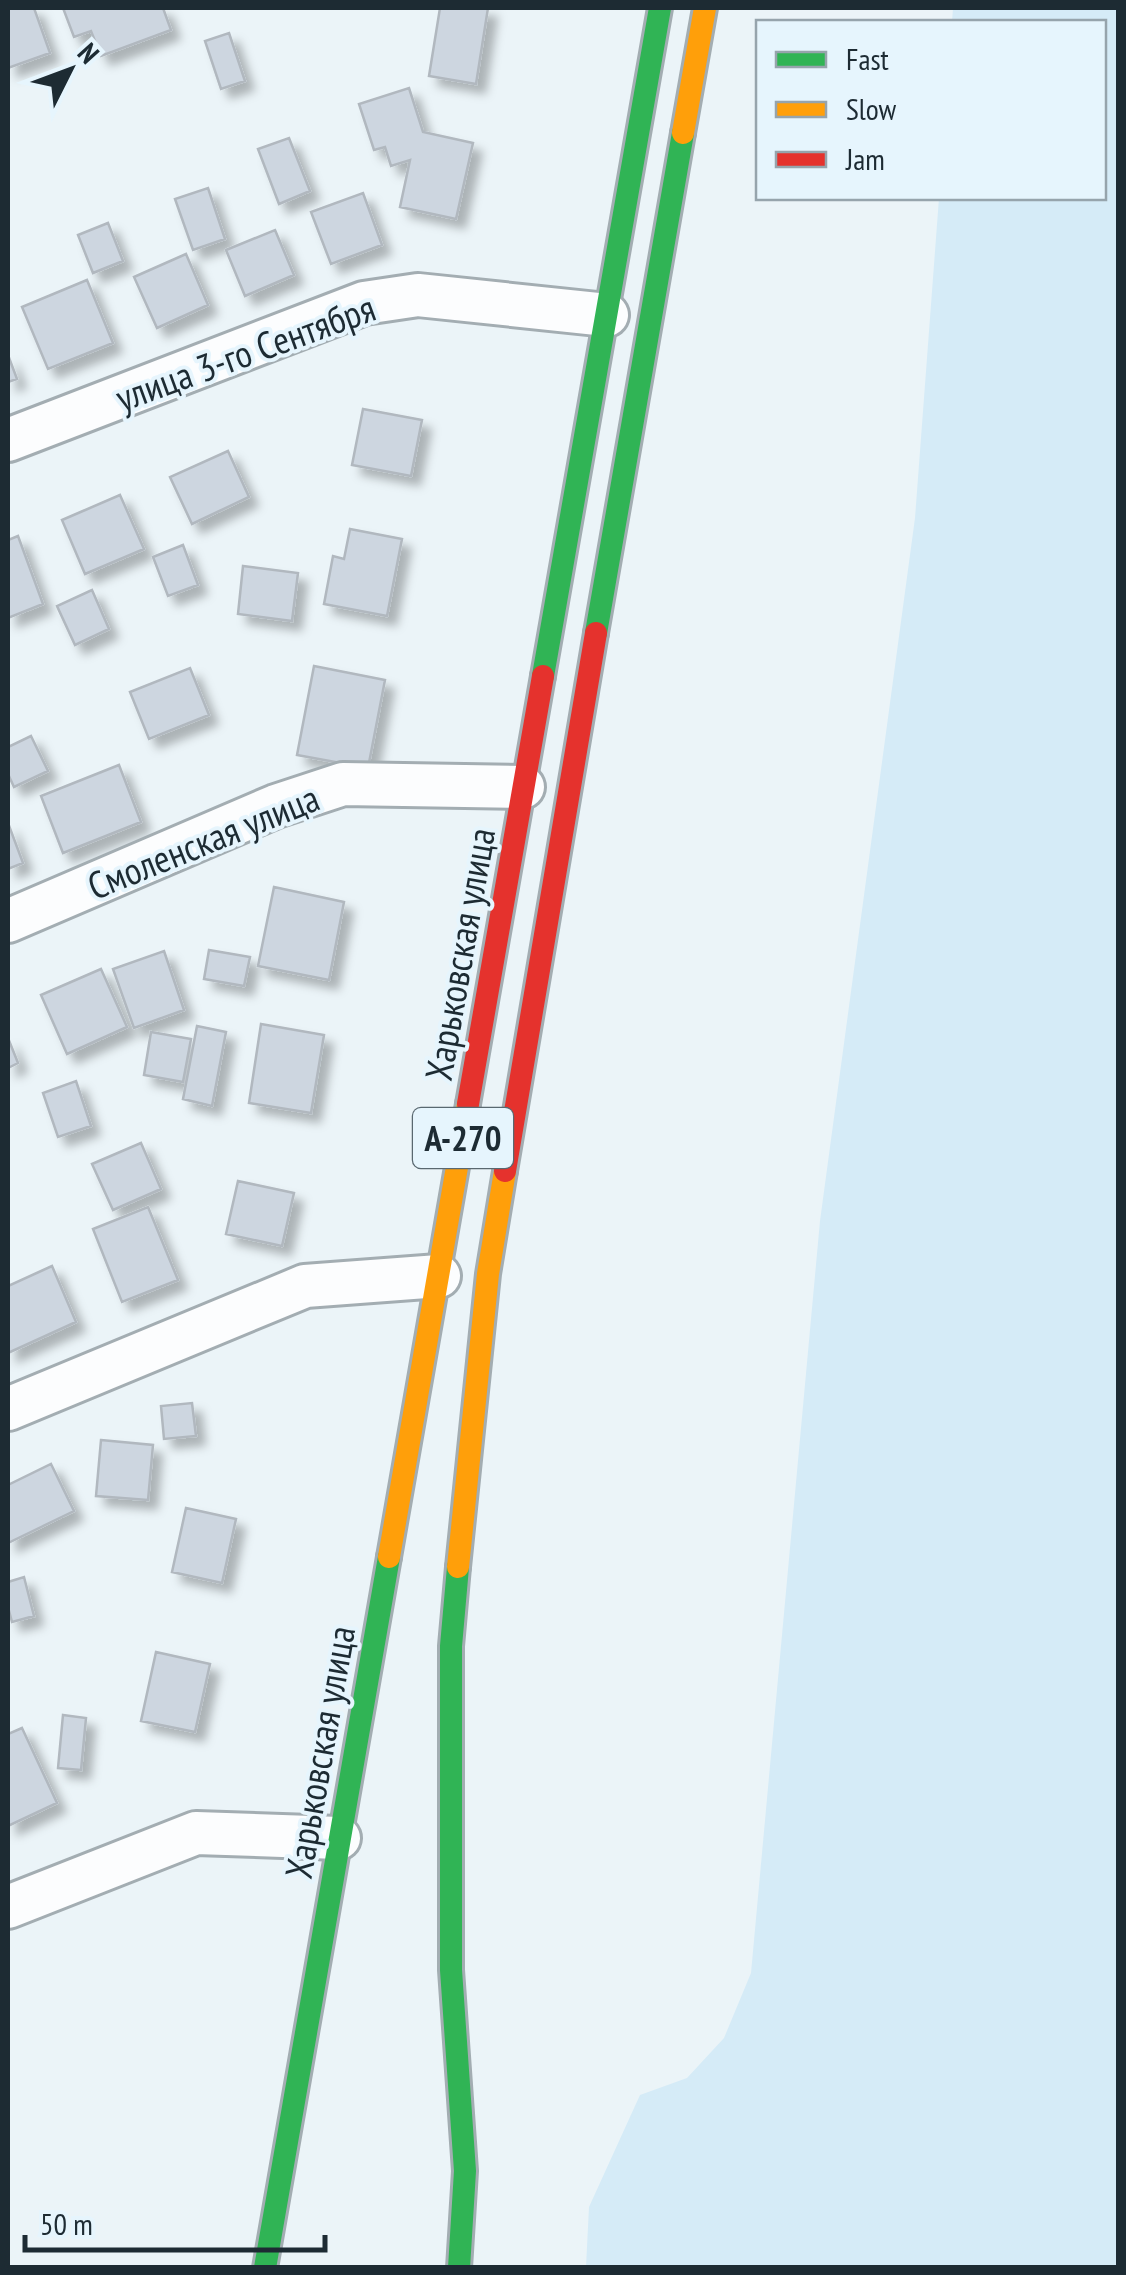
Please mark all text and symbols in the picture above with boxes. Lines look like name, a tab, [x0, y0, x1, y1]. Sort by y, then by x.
north arrow	[20, 20, 120, 120]
legend	[756, 20, 1106, 200]
text: N	[70, 35, 108, 71]
text: Fast	[846, 39, 890, 78]
text: Slow	[846, 89, 897, 128]
text: Jam	[845, 139, 885, 178]
street label: улица 3-го Сентября	[109, 282, 381, 422]
street label: Смоленская улица	[80, 772, 326, 910]
street label: Харьковская улица	[413, 824, 505, 1084]
road number: А-270	[413, 1108, 513, 1168]
street label: Харьковская улица	[273, 1622, 365, 1882]
scale bar	[25, 2190, 325, 2252]
text: 50 m	[40, 2204, 93, 2243]

